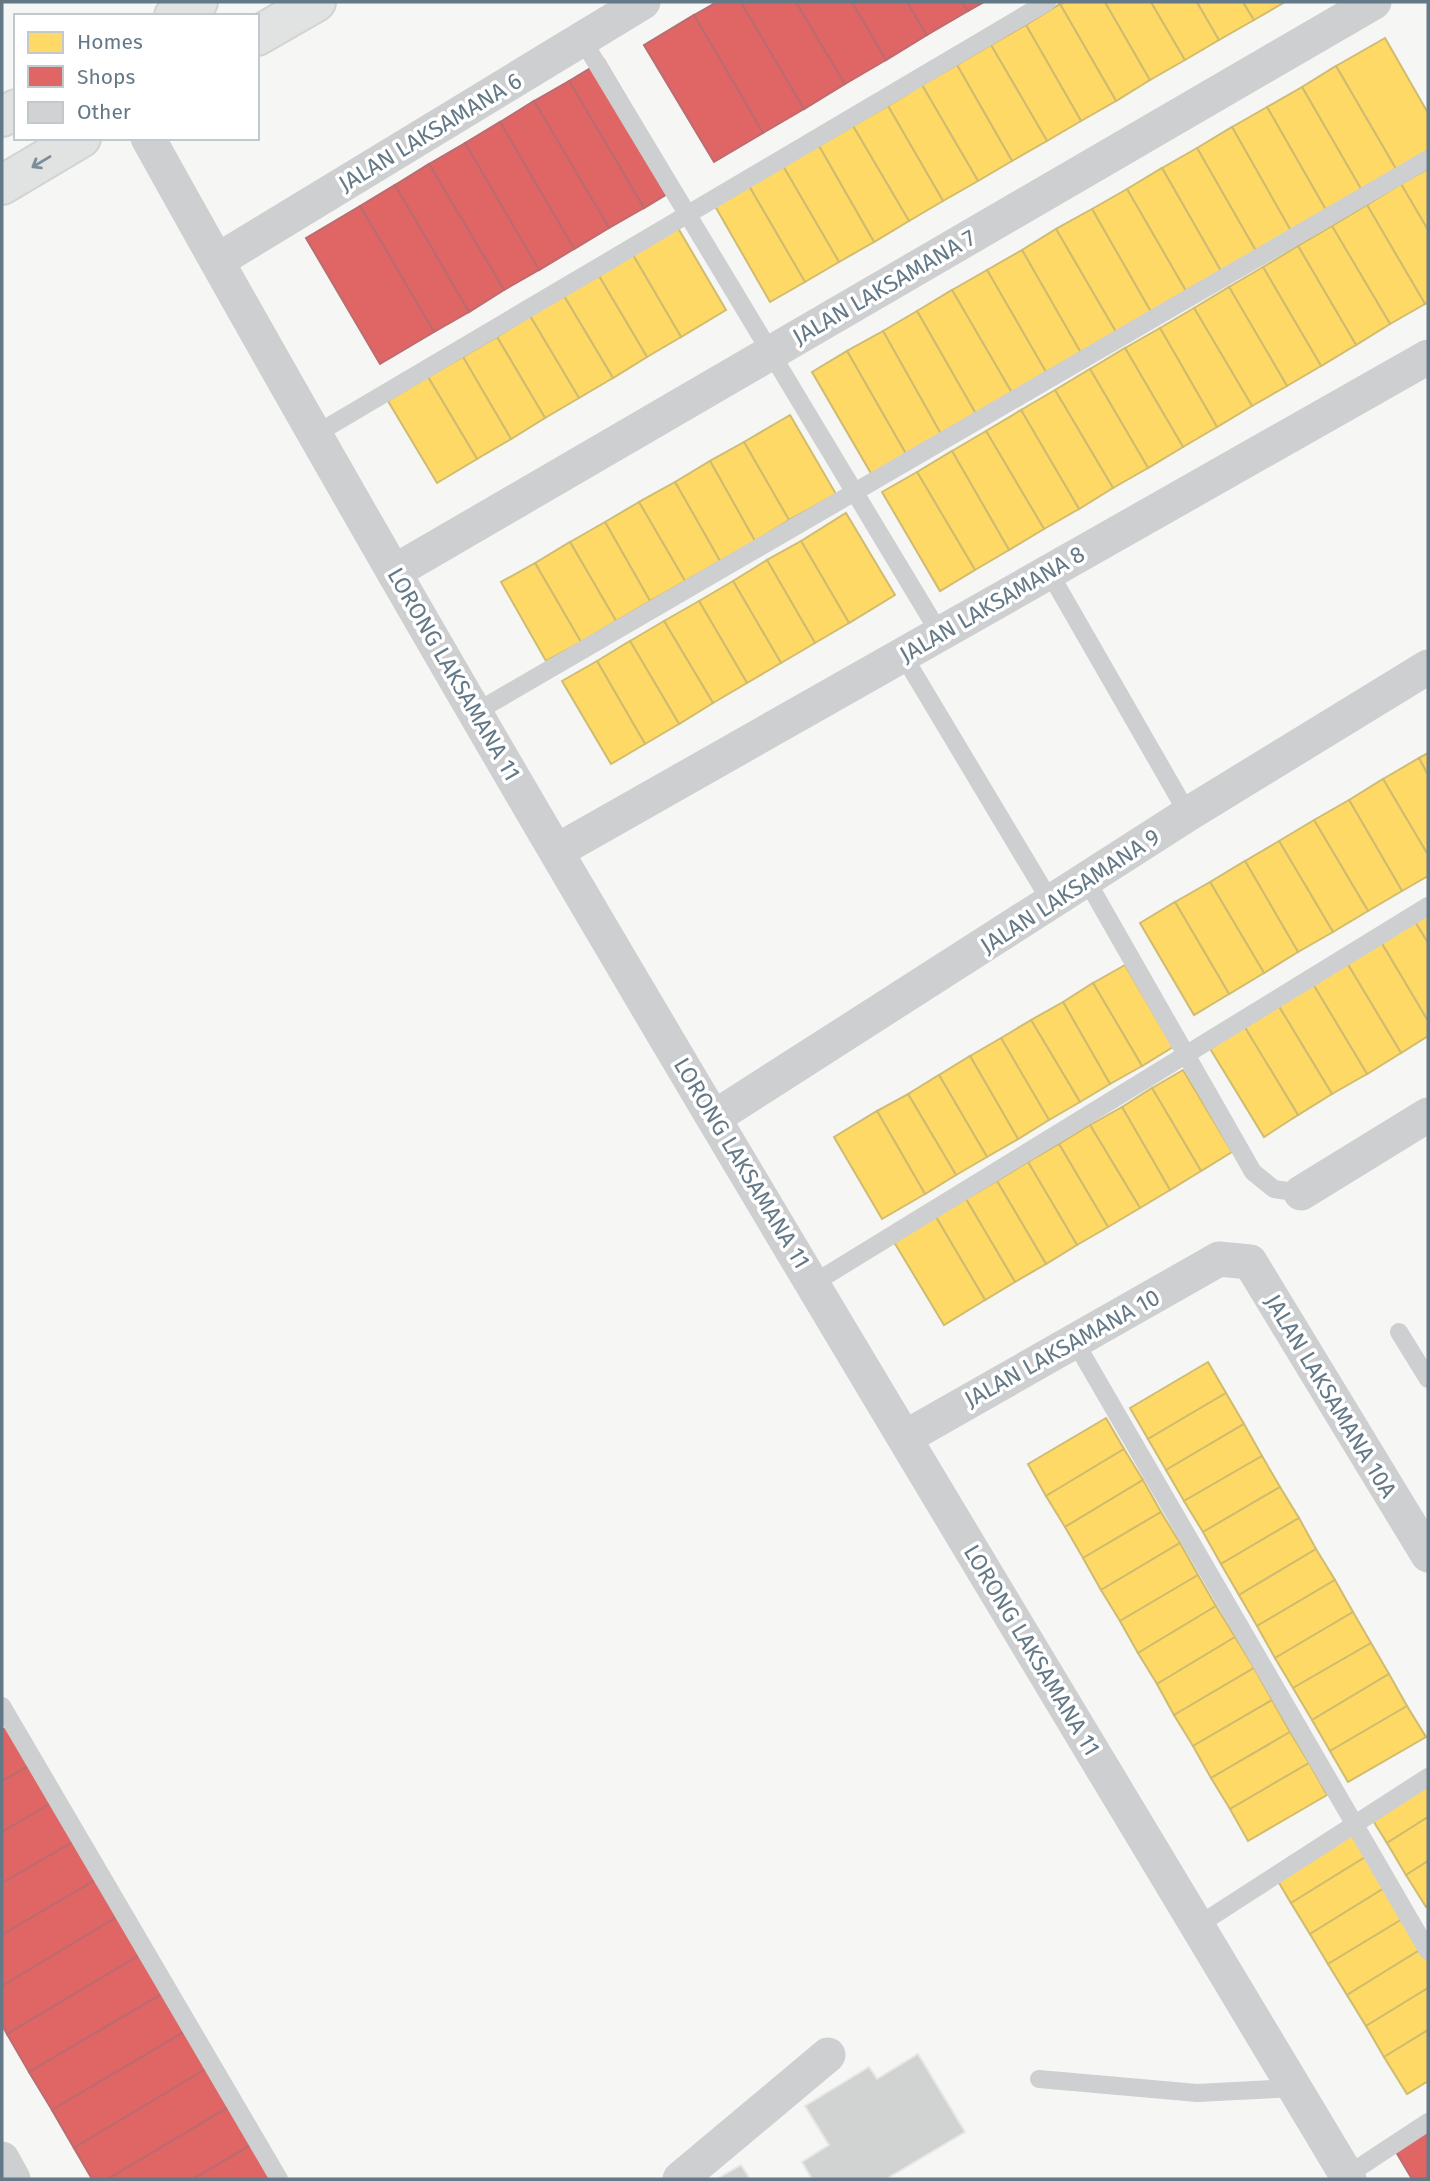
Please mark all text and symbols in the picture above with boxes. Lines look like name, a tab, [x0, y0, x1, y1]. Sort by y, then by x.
legend	[14, 14, 259, 140]
text: Homes	[77, 29, 143, 55]
text: Shops	[77, 64, 135, 90]
street label: JALAN LAKSAMANA 6	[333, 66, 527, 198]
text: Other	[77, 99, 131, 125]
one-way arrow	[32, 155, 52, 169]
street label: JALAN LAKSAMANA 7	[788, 223, 980, 351]
street label: JALAN LAKSAMANA 8	[895, 540, 1089, 668]
street label: LORONG LAKSAMANA 11	[382, 562, 526, 786]
street label: JALAN LAKSAMANA 9	[975, 823, 1165, 959]
street label: LORONG LAKSAMANA 11	[668, 1052, 816, 1274]
street label: JALAN LAKSAMANA 10	[959, 1283, 1165, 1413]
street label: JALAN LAKSAMANA 10A	[1259, 1289, 1403, 1503]
street label: LORONG LAKSAMANA 11	[958, 1539, 1106, 1761]

